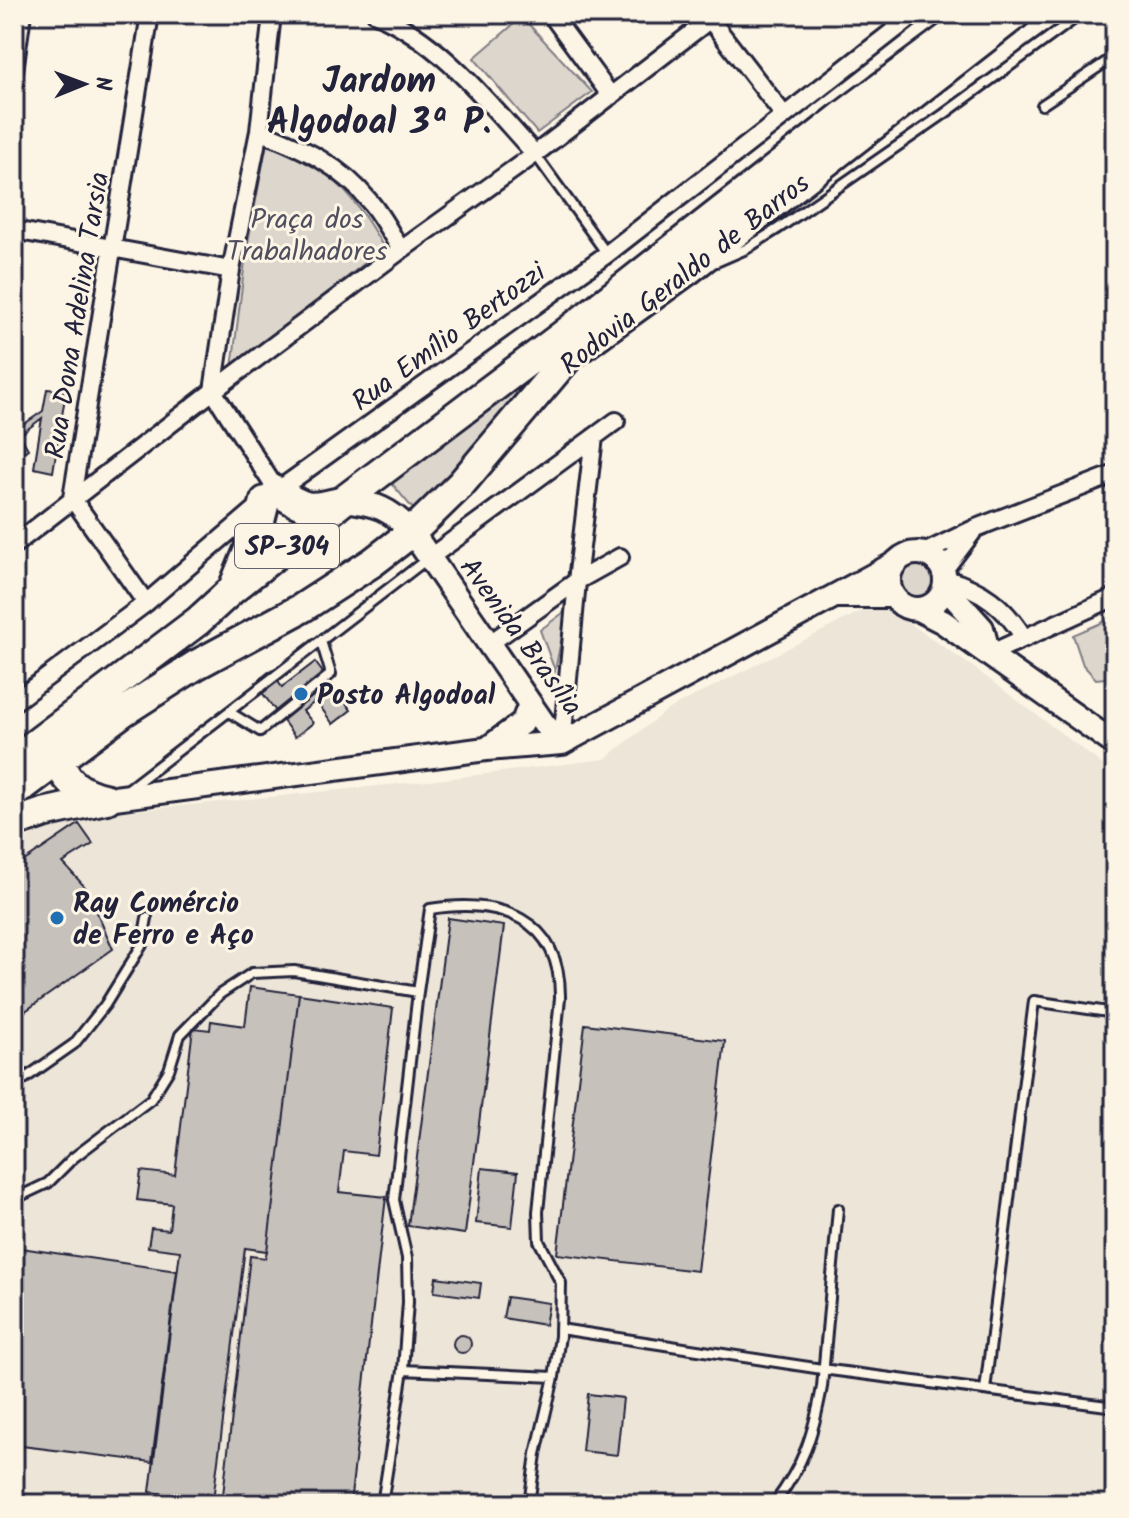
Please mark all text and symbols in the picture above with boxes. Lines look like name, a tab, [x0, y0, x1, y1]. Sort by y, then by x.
north arrow	[44, 44, 124, 124]
district label: Jardom Algodoal 3ª P.	[267, 54, 491, 152]
text: N	[84, 76, 119, 91]
street label: Rodovia Geraldo de Barros	[551, 163, 821, 387]
street label: Rua Dona Adelina Tarsia	[34, 169, 123, 462]
park label: Praça dos Trabalhadores	[227, 198, 387, 275]
street label: Rua Emílio Bertozzi	[343, 251, 557, 424]
road number: SP-304	[235, 524, 339, 568]
street label: Avenida Brasília	[447, 549, 593, 726]
place label: Posto Algodoal	[317, 674, 496, 719]
marker: Posto Algodoal	[292, 685, 310, 703]
place label: Ray Comércio de Ferro e Aço	[73, 882, 254, 959]
marker: Ray Comércio de Ferro e Aço	[48, 909, 66, 927]

